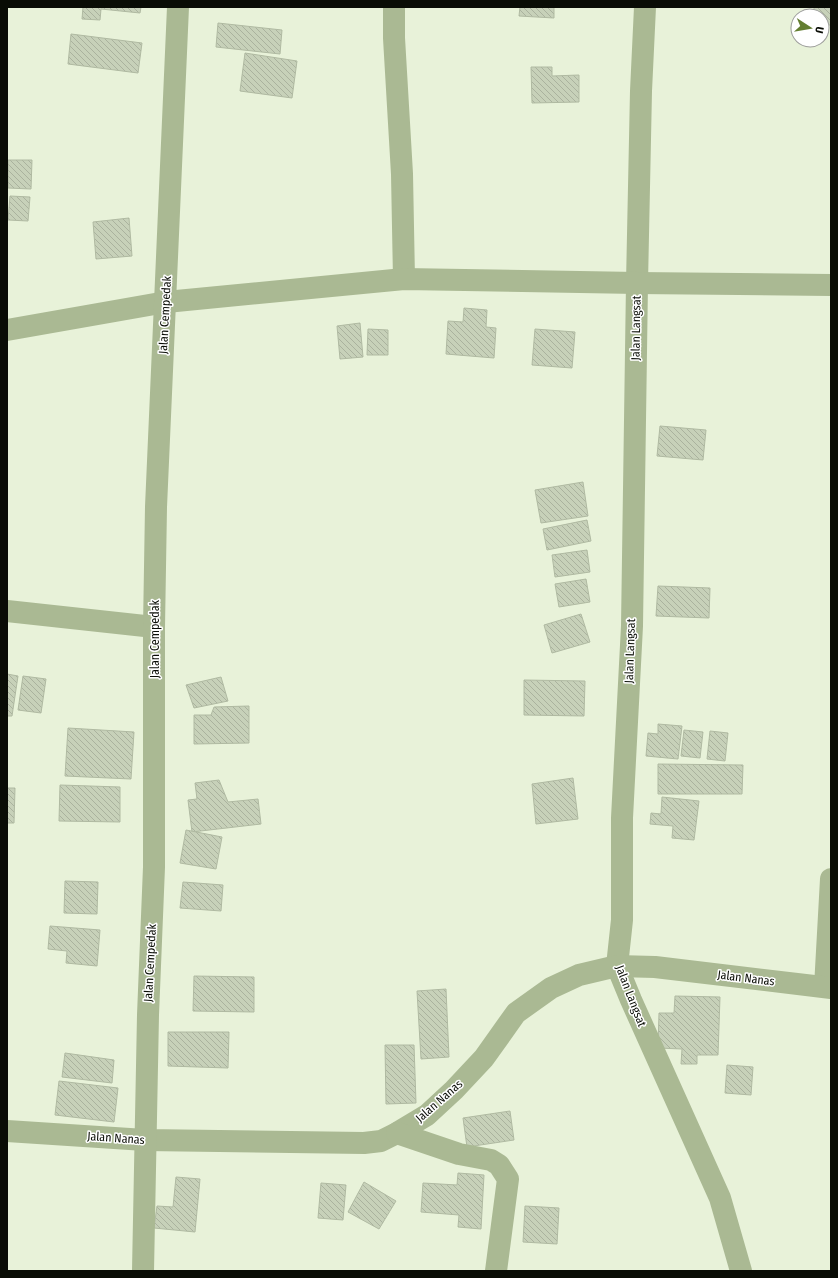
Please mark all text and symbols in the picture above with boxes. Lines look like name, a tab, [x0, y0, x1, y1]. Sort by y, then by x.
north arrow	[790, 8, 830, 48]
text: U	[812, 25, 826, 34]
street label: Jalan Cempedak	[156, 275, 174, 355]
street label: Jalan Langsat	[628, 295, 644, 361]
street label: Jalan Cempedak	[148, 599, 162, 678]
street label: Jalan Langsat	[622, 618, 638, 684]
street label: Jalan Cempedak	[141, 923, 159, 1003]
street label: Jalan Langsat	[613, 963, 649, 1029]
street label: Jalan Nanas	[717, 968, 775, 988]
street label: Jalan Nanas	[413, 1077, 465, 1125]
street label: Jalan Nanas	[87, 1129, 145, 1147]

